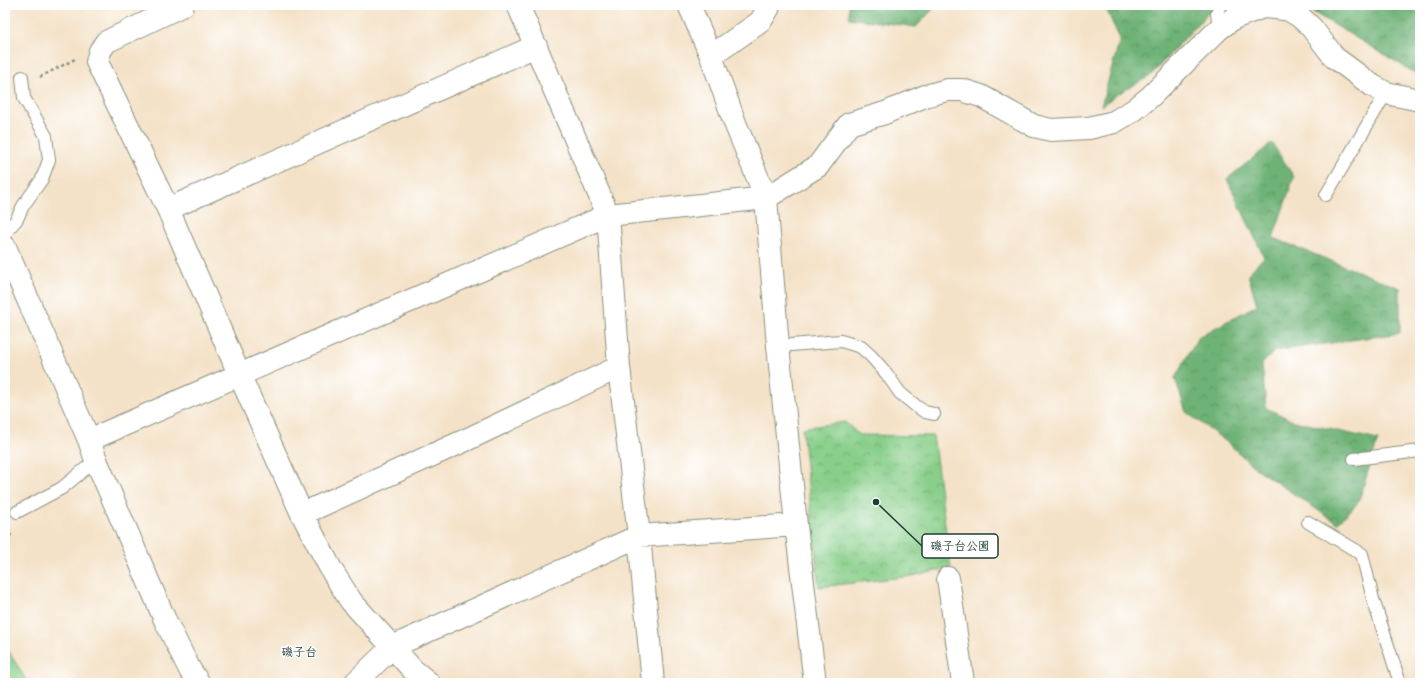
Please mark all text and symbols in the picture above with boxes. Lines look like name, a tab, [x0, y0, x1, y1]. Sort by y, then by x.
callout: 磯子台公園	[922, 534, 998, 558]
text: 磯子台公園	[930, 538, 990, 554]
district label: 磯子台	[281, 644, 317, 660]

